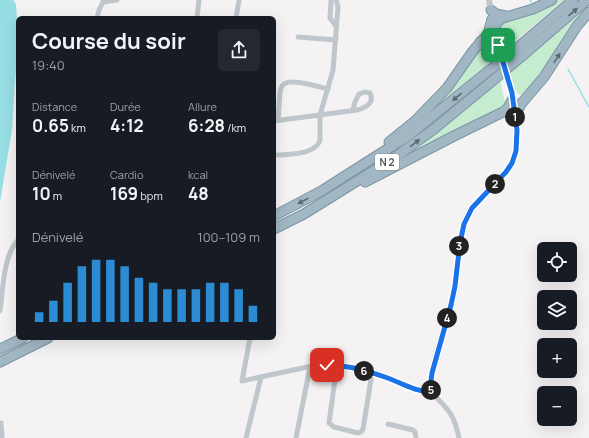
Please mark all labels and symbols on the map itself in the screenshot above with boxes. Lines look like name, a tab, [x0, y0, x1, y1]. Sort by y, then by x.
one-way arrow	[568, 8, 578, 17]
pin	[481, 28, 515, 62]
one-way arrow	[553, 53, 561, 63]
one-way arrow	[452, 93, 462, 102]
pin: 1	[505, 107, 525, 127]
one-way arrow	[409, 139, 420, 147]
road number: N 2	[375, 154, 399, 170]
pin: 2	[485, 174, 505, 194]
one-way arrow	[297, 197, 309, 204]
pin: 3	[449, 236, 469, 256]
pin: 4	[437, 308, 457, 328]
pin	[310, 348, 344, 382]
pin: 6	[354, 361, 374, 381]
pin: 5	[421, 380, 441, 400]

